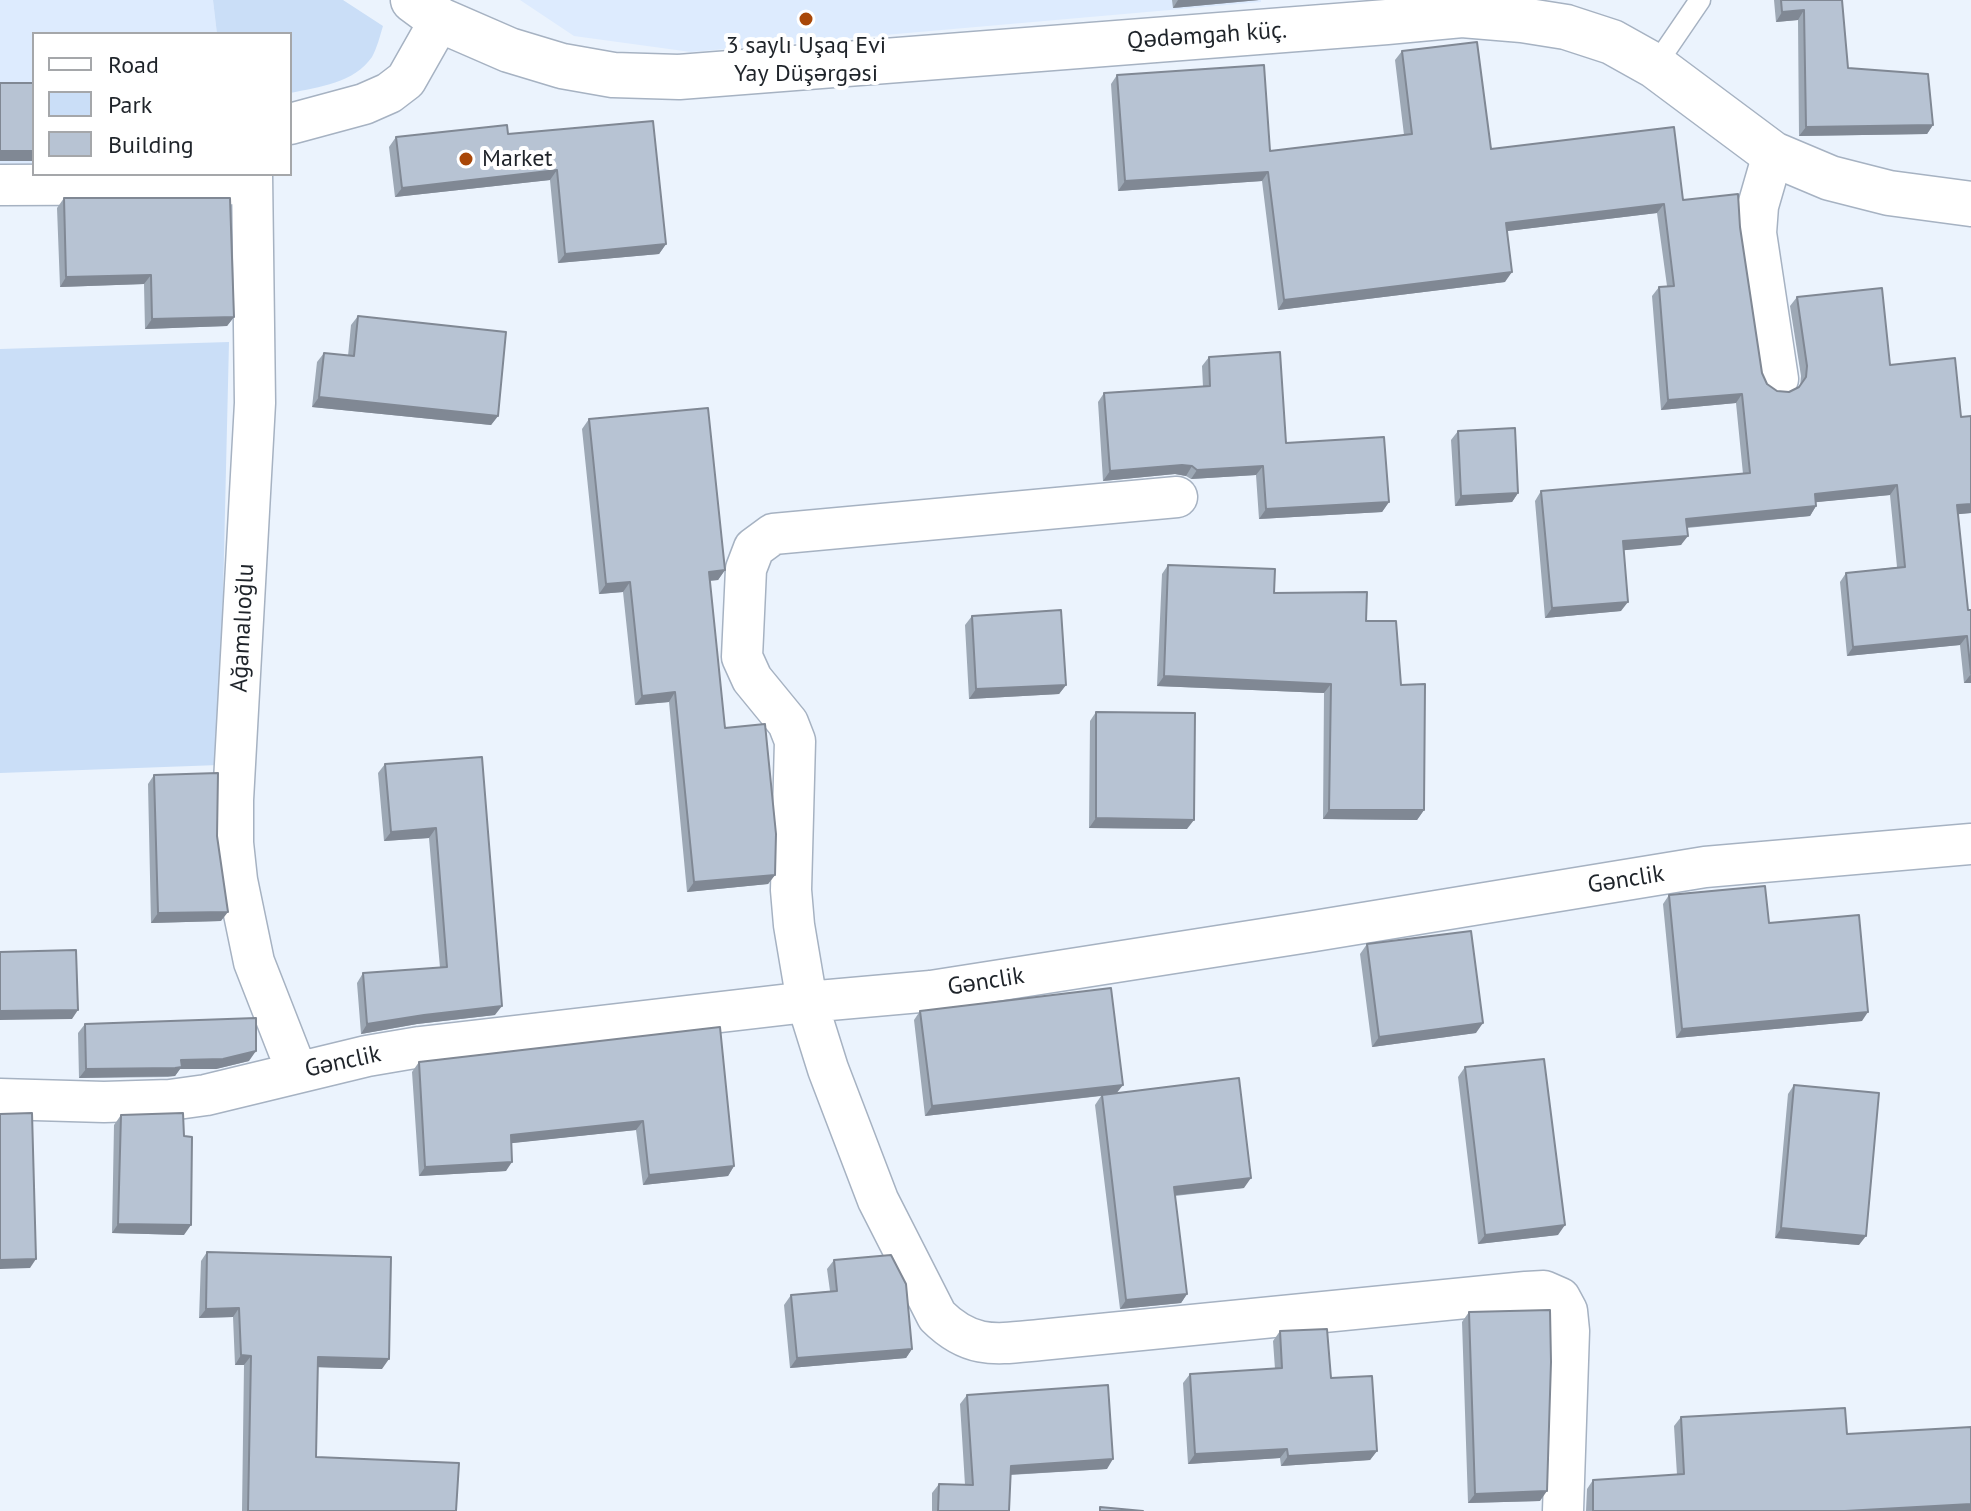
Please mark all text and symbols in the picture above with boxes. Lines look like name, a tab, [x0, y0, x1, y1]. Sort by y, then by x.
marker: 3 saylı Uşaq Evi Yay Düşərgəsi	[797, 10, 815, 28]
street label: Qədəmgah küç.	[1126, 16, 1288, 56]
legend	[32, 32, 292, 176]
place label: 3 saylı Uşaq Evi Yay Düşərgəsi	[726, 32, 886, 88]
text: Road	[108, 49, 159, 80]
text: Park	[108, 89, 152, 120]
text: Building	[108, 129, 194, 160]
place label: Market	[482, 145, 553, 173]
marker: Market	[457, 150, 475, 168]
street label: Ağamalıoğlu	[225, 563, 261, 693]
street label: Gənclik	[1586, 860, 1666, 900]
street label: Gənclik	[946, 962, 1026, 1002]
street label: Gənclik	[302, 1040, 384, 1084]

